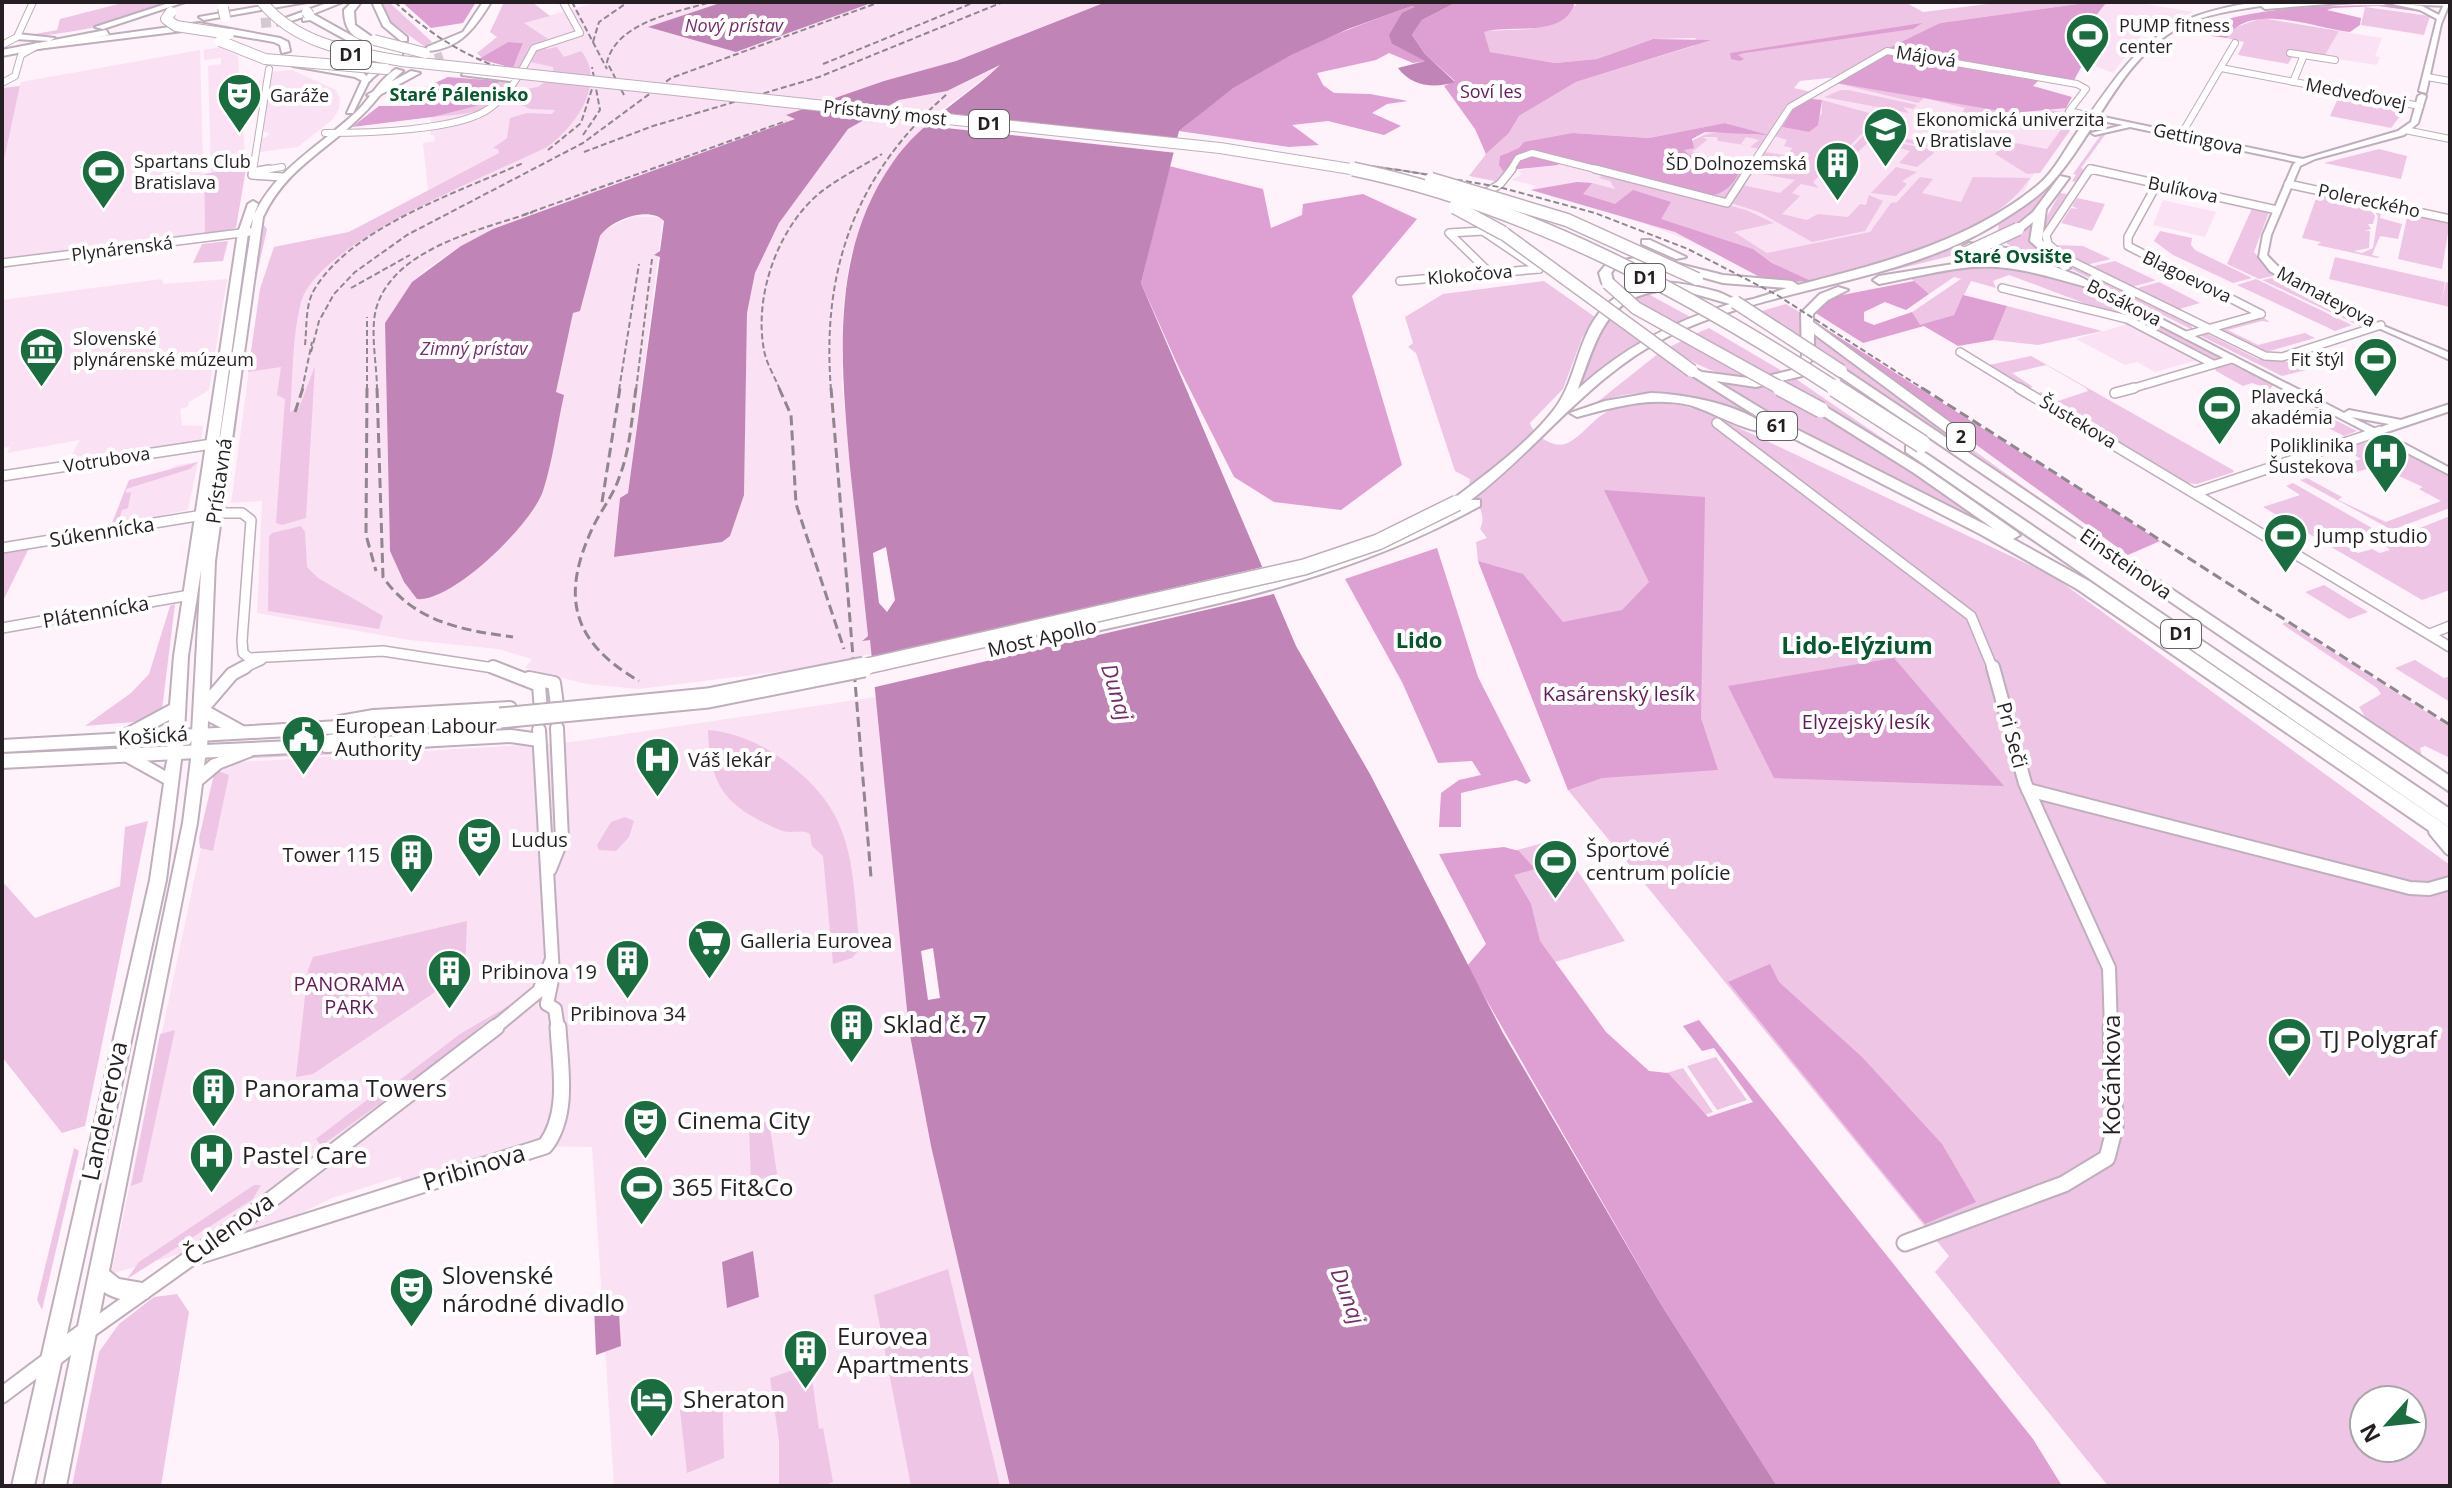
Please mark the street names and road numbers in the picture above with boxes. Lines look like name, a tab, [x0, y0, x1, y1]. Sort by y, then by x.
street label: Májová	[1894, 39, 1958, 73]
road number: D1	[331, 41, 371, 69]
street label: Medveďovej	[2304, 72, 2408, 115]
street label: Prístavný most	[822, 94, 948, 130]
road number: D1	[969, 110, 1009, 138]
street label: Gettingova	[2151, 117, 2245, 159]
street label: Bulíkova	[2146, 170, 2220, 208]
street label: Polereckého	[2316, 177, 2422, 223]
street label: Plynárenská	[70, 230, 174, 266]
street label: Blagoevova	[2139, 244, 2236, 308]
street label: Klokočova	[1426, 258, 1513, 290]
street label: Mamateyova	[2273, 260, 2380, 332]
road number: D1	[1625, 264, 1665, 292]
street label: Bosákova	[2083, 273, 2166, 331]
street label: Šustekova	[2036, 389, 2121, 453]
road number: 61	[1757, 412, 1797, 440]
road number: 2	[1947, 423, 1975, 451]
street label: Prístavná	[199, 436, 238, 526]
street label: Votrubova	[62, 440, 152, 478]
street label: Súkennícka	[48, 510, 156, 553]
street label: Einsteinova	[2075, 522, 2178, 605]
street label: Plátennícka	[41, 589, 151, 634]
street label: Most Apollo	[985, 612, 1099, 663]
road number: D1	[2161, 620, 2201, 648]
street label: Pri Seči	[1991, 699, 2034, 771]
street label: Košická	[117, 720, 189, 751]
street label: Kočánkova	[2094, 1014, 2127, 1136]
street label: Landererova	[73, 1038, 134, 1183]
street label: Pribinova	[418, 1135, 529, 1198]
street label: Čulenova	[176, 1184, 280, 1272]

